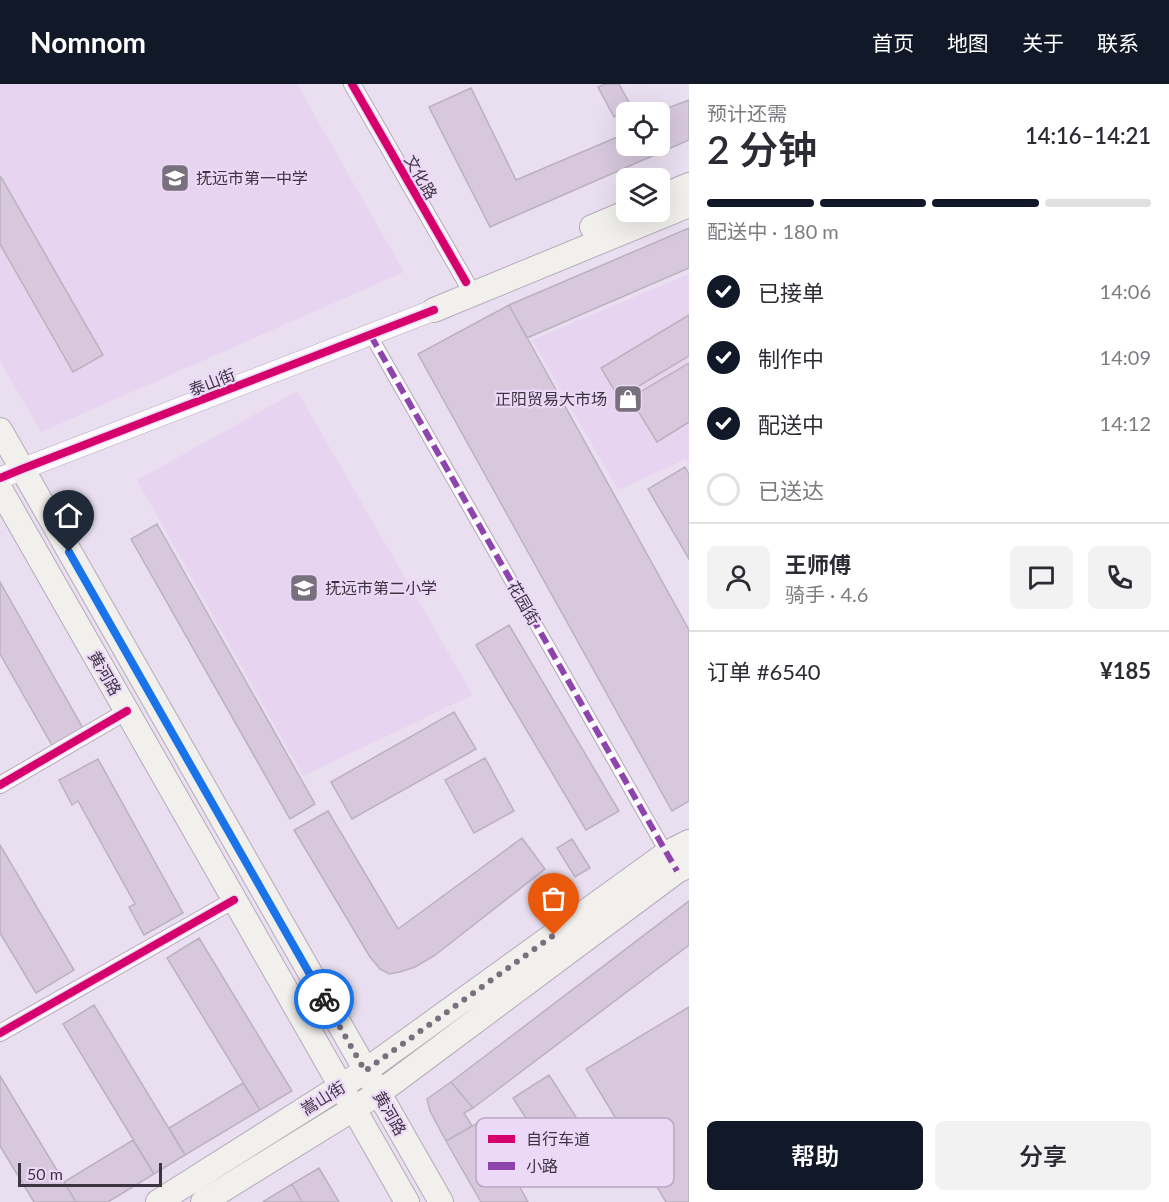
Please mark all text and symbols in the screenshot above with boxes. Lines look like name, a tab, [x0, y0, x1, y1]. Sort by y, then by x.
text: Nomnom	[30, 25, 146, 59]
text: 首页	[872, 30, 914, 55]
text: 地图	[947, 30, 989, 55]
text: 关于	[1022, 30, 1064, 55]
text: 联系	[1097, 30, 1139, 55]
text: 预计还需	[707, 101, 787, 125]
map controls	[616, 102, 670, 222]
button: locate	[616, 102, 670, 156]
text: 14:16–14:21	[1025, 122, 1151, 149]
text: 2 分钟	[707, 126, 817, 172]
street label: 文化路	[401, 151, 442, 202]
school or university icon: 抚远市第一中学	[159, 162, 191, 194]
place label: 抚远市第一中学	[196, 168, 308, 187]
button: layers	[616, 168, 670, 222]
text: 配送中 · 180 m	[707, 219, 839, 243]
icon: check	[707, 275, 740, 308]
text: 已接单	[758, 279, 824, 306]
text: 14:06	[1100, 279, 1151, 303]
icon: check	[707, 341, 740, 374]
text: 制作中	[758, 345, 824, 372]
text: 14:09	[1100, 345, 1151, 369]
street label: 泰山街	[186, 364, 238, 399]
shop icon: 正阳贸易大市场	[612, 383, 644, 415]
place label: 正阳贸易大市场	[495, 389, 607, 408]
icon: check	[707, 407, 740, 440]
text: 配送中	[758, 411, 824, 438]
text: 14:12	[1100, 411, 1151, 435]
text: 已送达	[758, 477, 824, 504]
pin	[43, 490, 94, 552]
icon: home	[52, 499, 85, 532]
button: person	[707, 546, 770, 609]
button: chat	[1010, 546, 1073, 609]
button: phone	[1088, 546, 1151, 609]
text: 王师傅	[785, 551, 851, 578]
school or university icon: 抚远市第二小学	[288, 572, 320, 604]
street label: 花园街	[504, 577, 545, 628]
place label: 抚远市第二小学	[325, 578, 437, 597]
text: 骑手 · 4.6	[785, 582, 868, 606]
street label: 黄河路	[85, 647, 126, 698]
text: ¥185	[1100, 657, 1151, 684]
text: 订单 #6540	[707, 658, 820, 685]
pin	[528, 873, 579, 935]
icon: bag	[537, 882, 570, 915]
courier	[294, 969, 354, 1029]
icon: bike	[308, 983, 341, 1016]
street label: 嵩山街	[297, 1077, 348, 1118]
street label: 黄河路	[370, 1087, 411, 1138]
legend	[476, 1118, 674, 1187]
button: 帮助	[707, 1121, 923, 1190]
button: 分享	[935, 1121, 1151, 1190]
text: 自行车道	[526, 1129, 590, 1148]
text: 小路	[526, 1156, 558, 1175]
scale bar	[18, 1160, 162, 1188]
text: 50 m	[27, 1164, 63, 1183]

